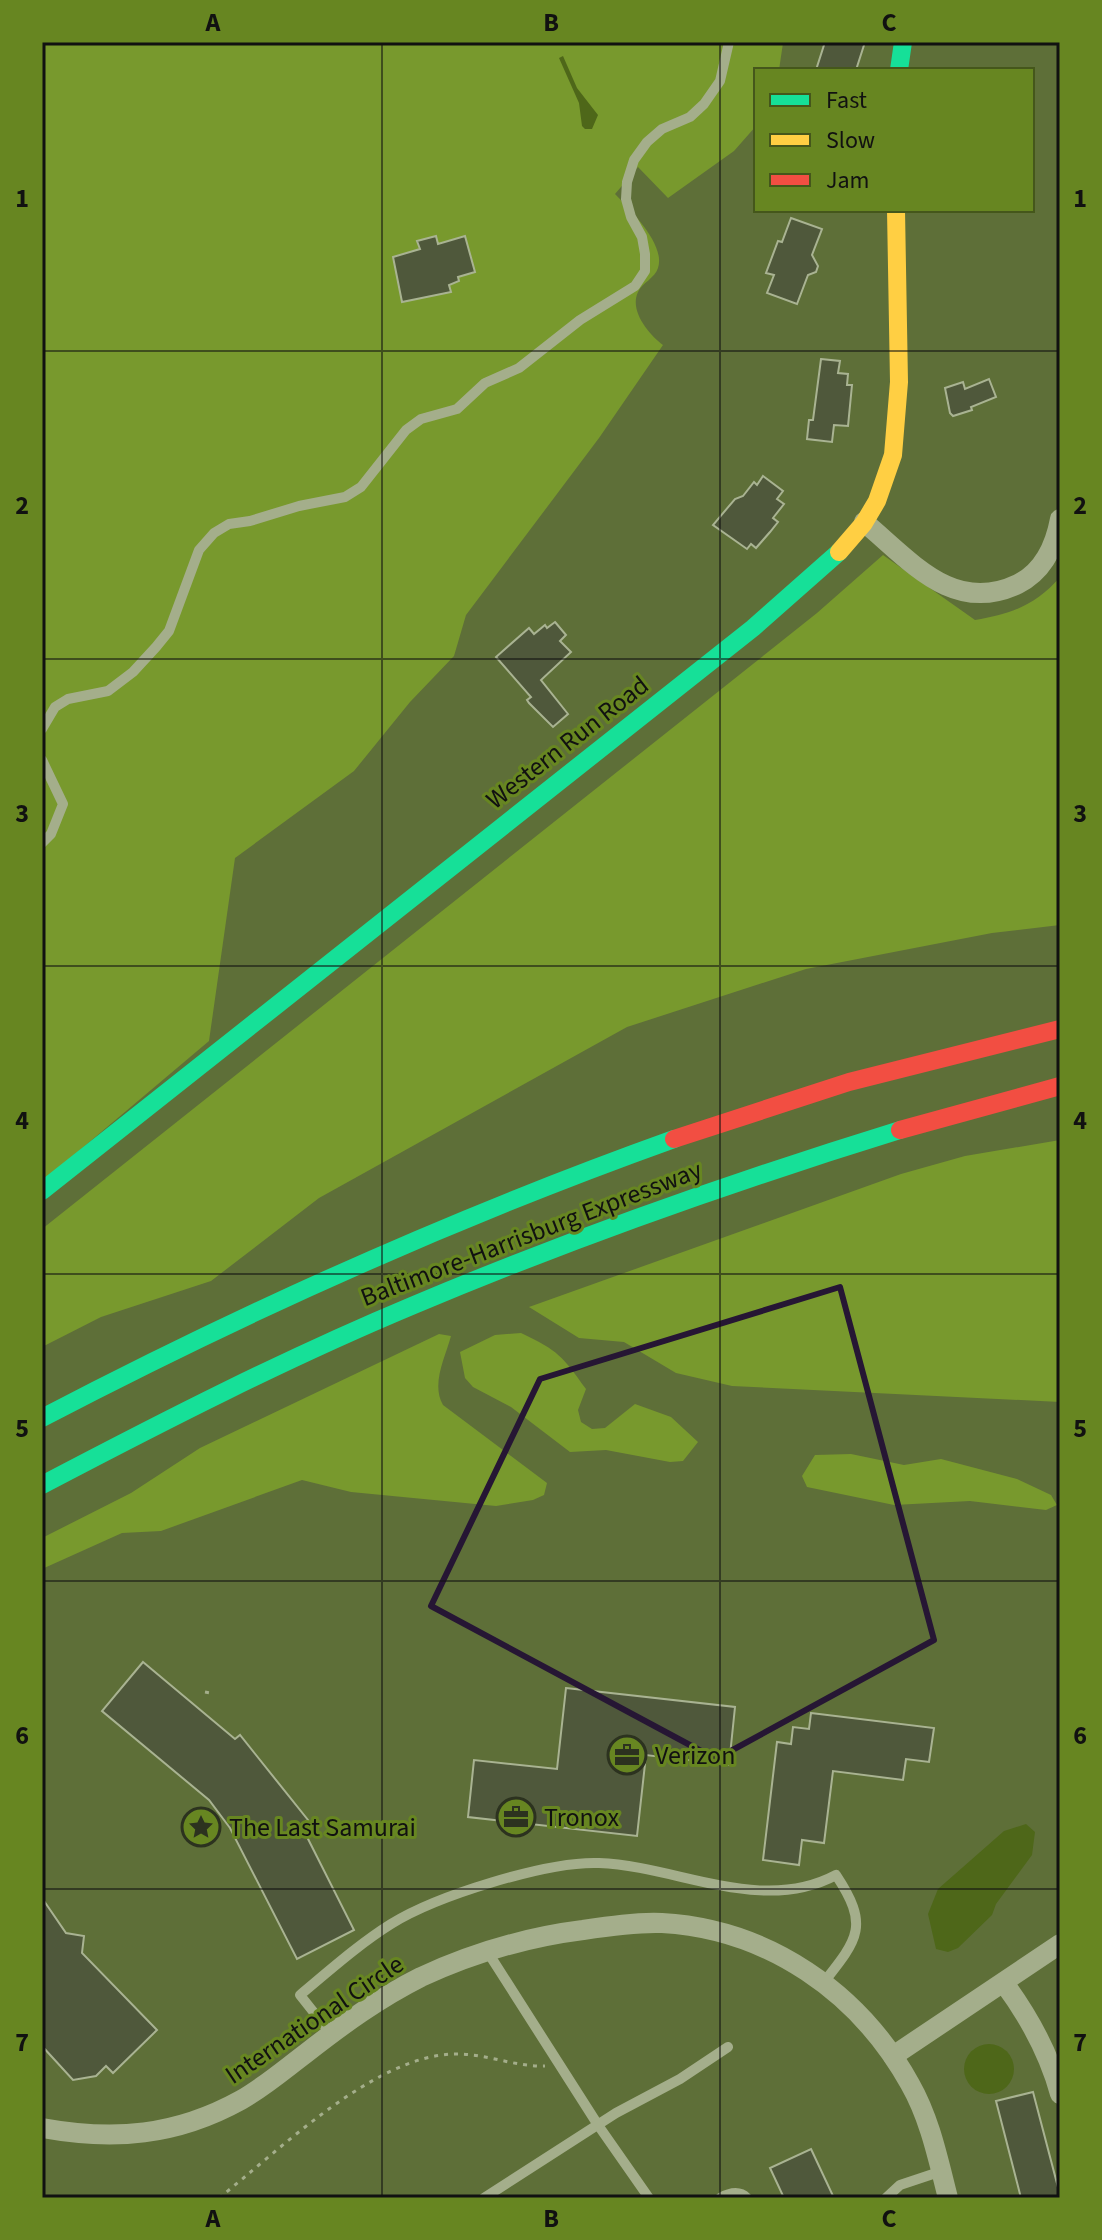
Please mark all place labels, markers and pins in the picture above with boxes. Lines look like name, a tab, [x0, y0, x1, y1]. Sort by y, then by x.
office icon: Verizon	[606, 1734, 648, 1776]
place label: Verizon	[655, 1737, 735, 1774]
office icon: Tronox	[495, 1796, 537, 1838]
place label: Tronox	[544, 1799, 619, 1836]
place icon: The Last Samurai	[180, 1806, 222, 1848]
place label: The Last Samurai	[229, 1809, 416, 1846]

